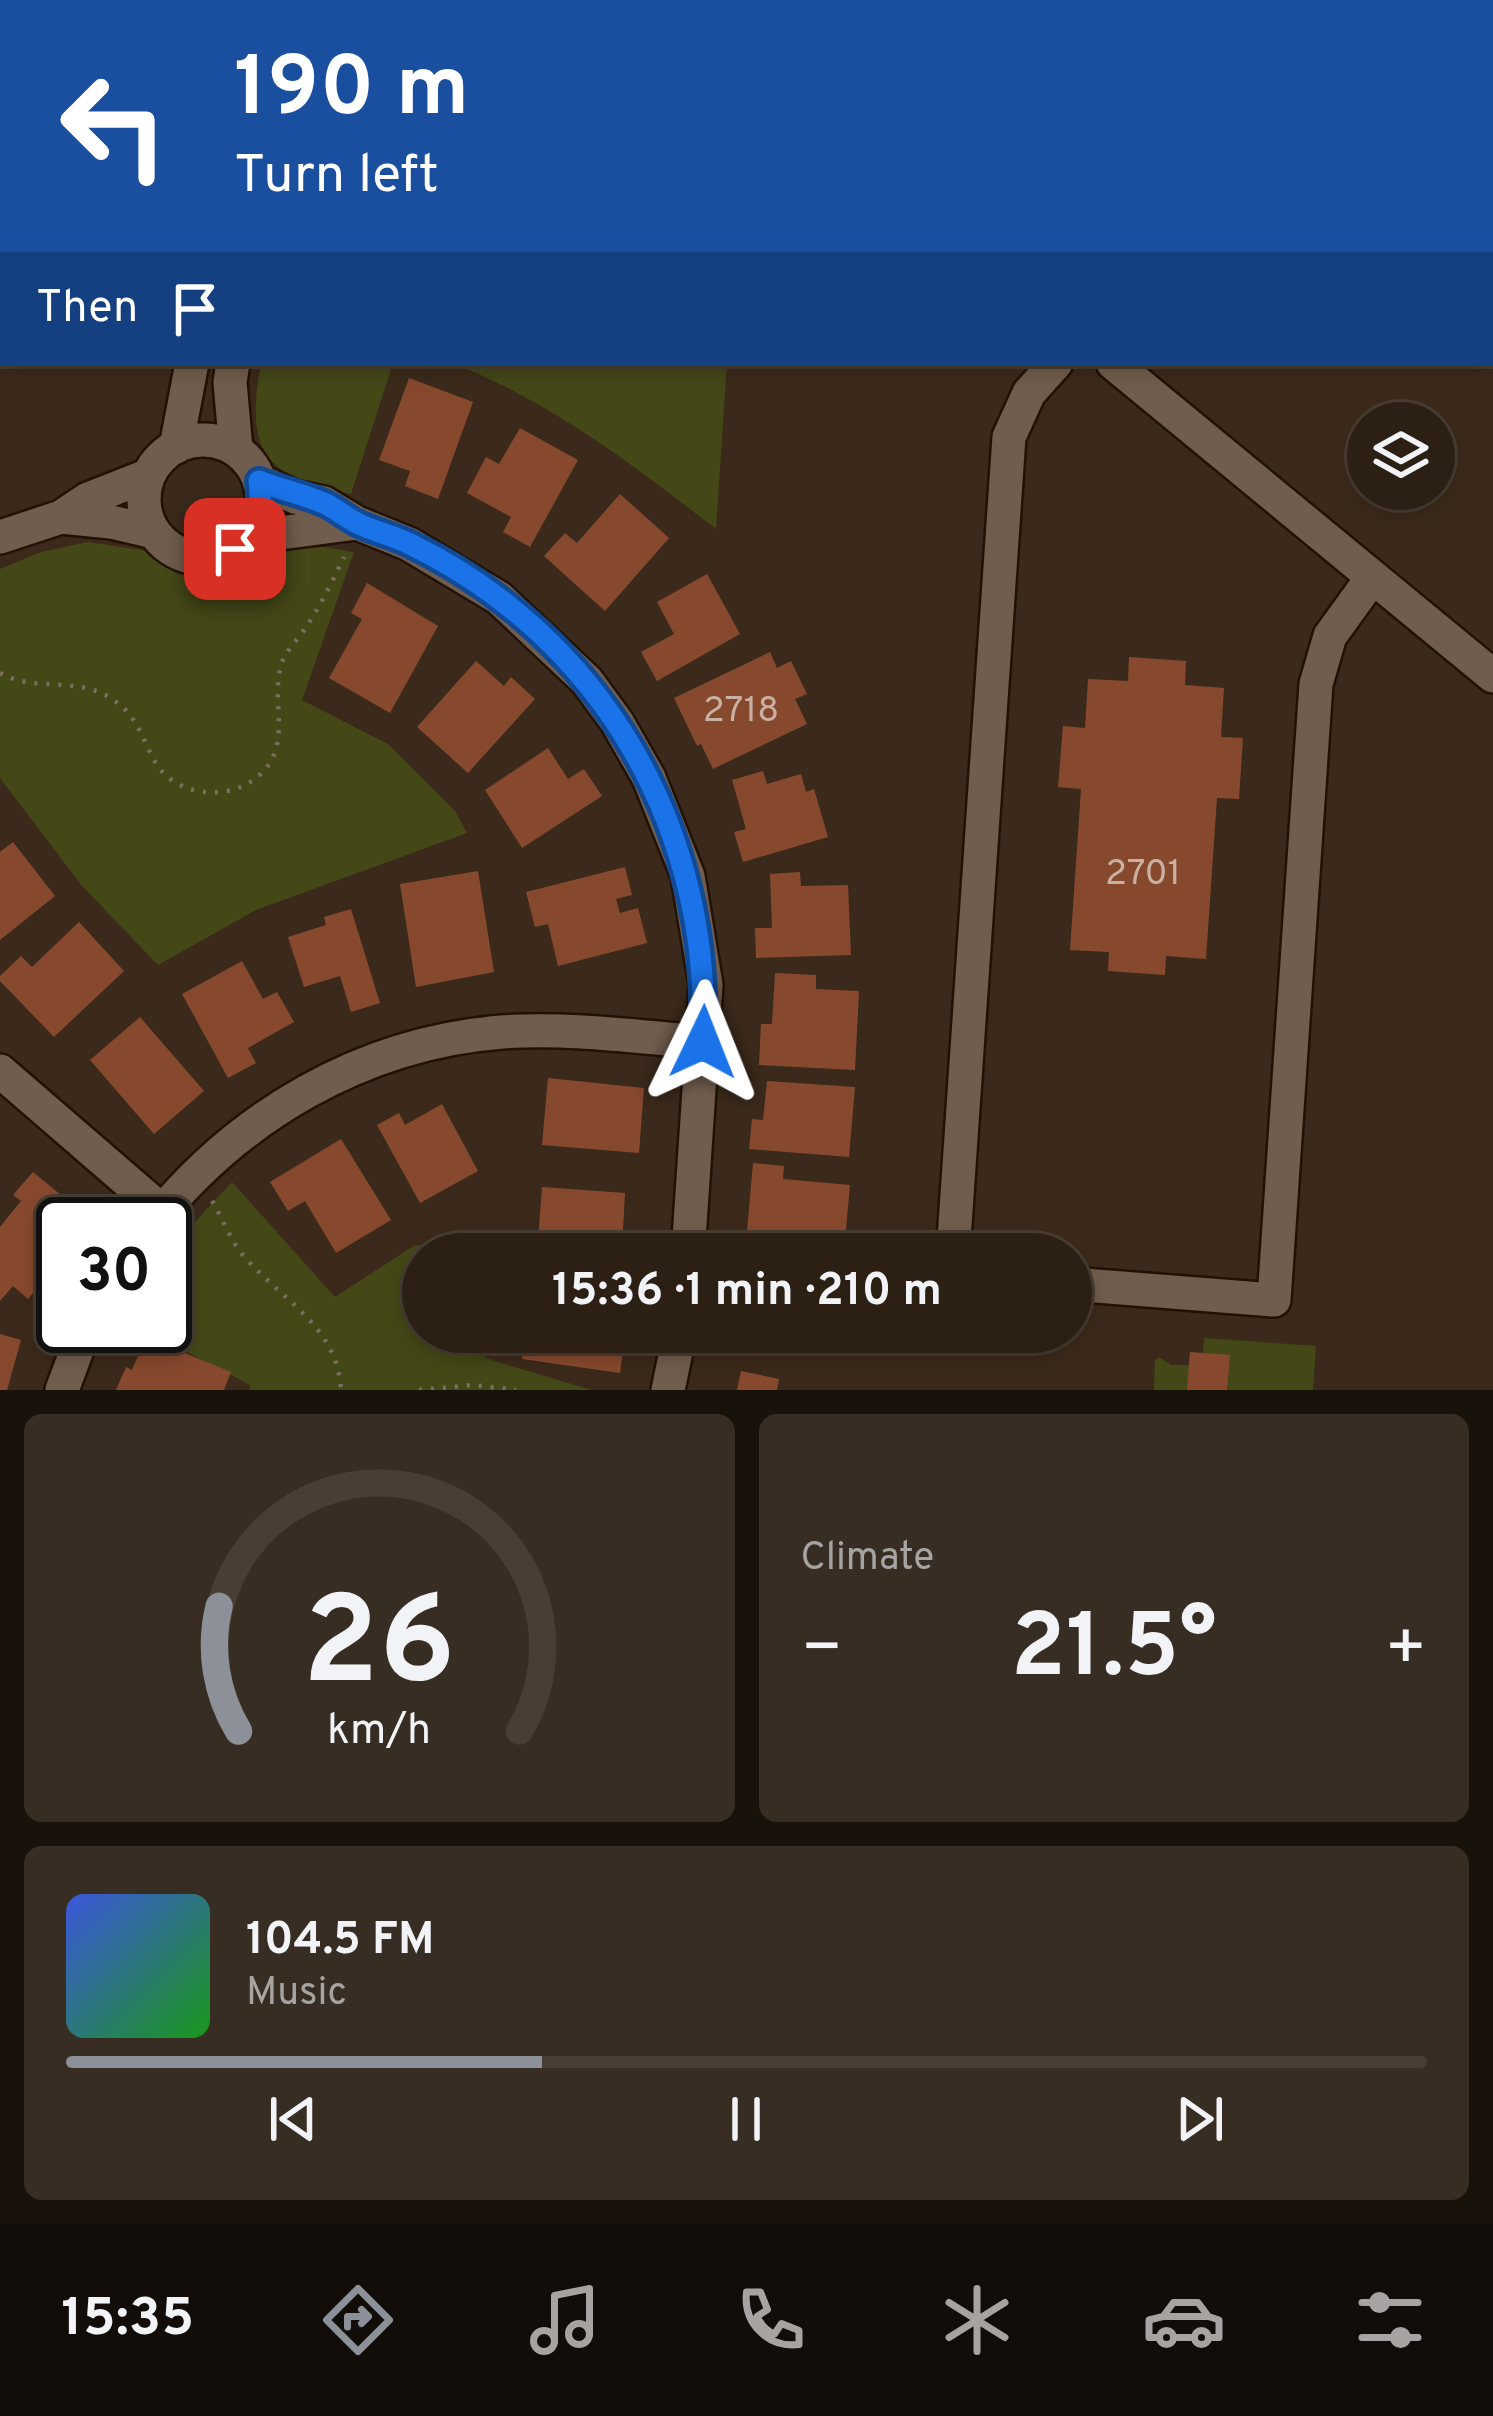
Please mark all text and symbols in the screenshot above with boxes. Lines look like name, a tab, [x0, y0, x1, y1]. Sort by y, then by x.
text: 190 m	[234, 39, 469, 145]
icon: left	[36, 48, 192, 204]
text: Turn left	[234, 143, 439, 212]
icon: arrive	[162, 276, 228, 342]
text: Then	[36, 281, 138, 338]
map controls	[1347, 402, 1455, 510]
button: layers	[1347, 402, 1455, 510]
pin	[184, 498, 286, 600]
icon: arrive	[202, 516, 268, 582]
house number: 2718	[703, 689, 779, 735]
house number: 2701	[1105, 852, 1181, 898]
position arrow	[640, 979, 766, 1105]
speed limit sign: 30	[36, 1197, 192, 1353]
text: 15:36 · 1 min · 210 m	[552, 1264, 942, 1321]
text: Climate	[801, 1535, 934, 1584]
text: 26	[303, 1570, 456, 1728]
text: 21.5°	[1011, 1595, 1217, 1708]
text: −	[801, 1610, 843, 1693]
text: +	[1384, 1610, 1427, 1693]
text: km/h	[327, 1705, 431, 1759]
text: 104.5 FM	[246, 1913, 434, 1970]
text: Music	[246, 1970, 347, 2019]
icon: previous	[260, 2086, 326, 2152]
icon: pause	[713, 2086, 779, 2152]
icon: next	[1167, 2086, 1233, 2152]
icon: directions	[316, 2278, 400, 2362]
icon: music	[523, 2278, 607, 2362]
icon: phone	[729, 2278, 813, 2362]
icon: climate	[935, 2278, 1019, 2362]
icon: car	[1142, 2278, 1226, 2362]
icon: filters	[1348, 2278, 1432, 2362]
text: 15:35	[61, 2286, 194, 2355]

